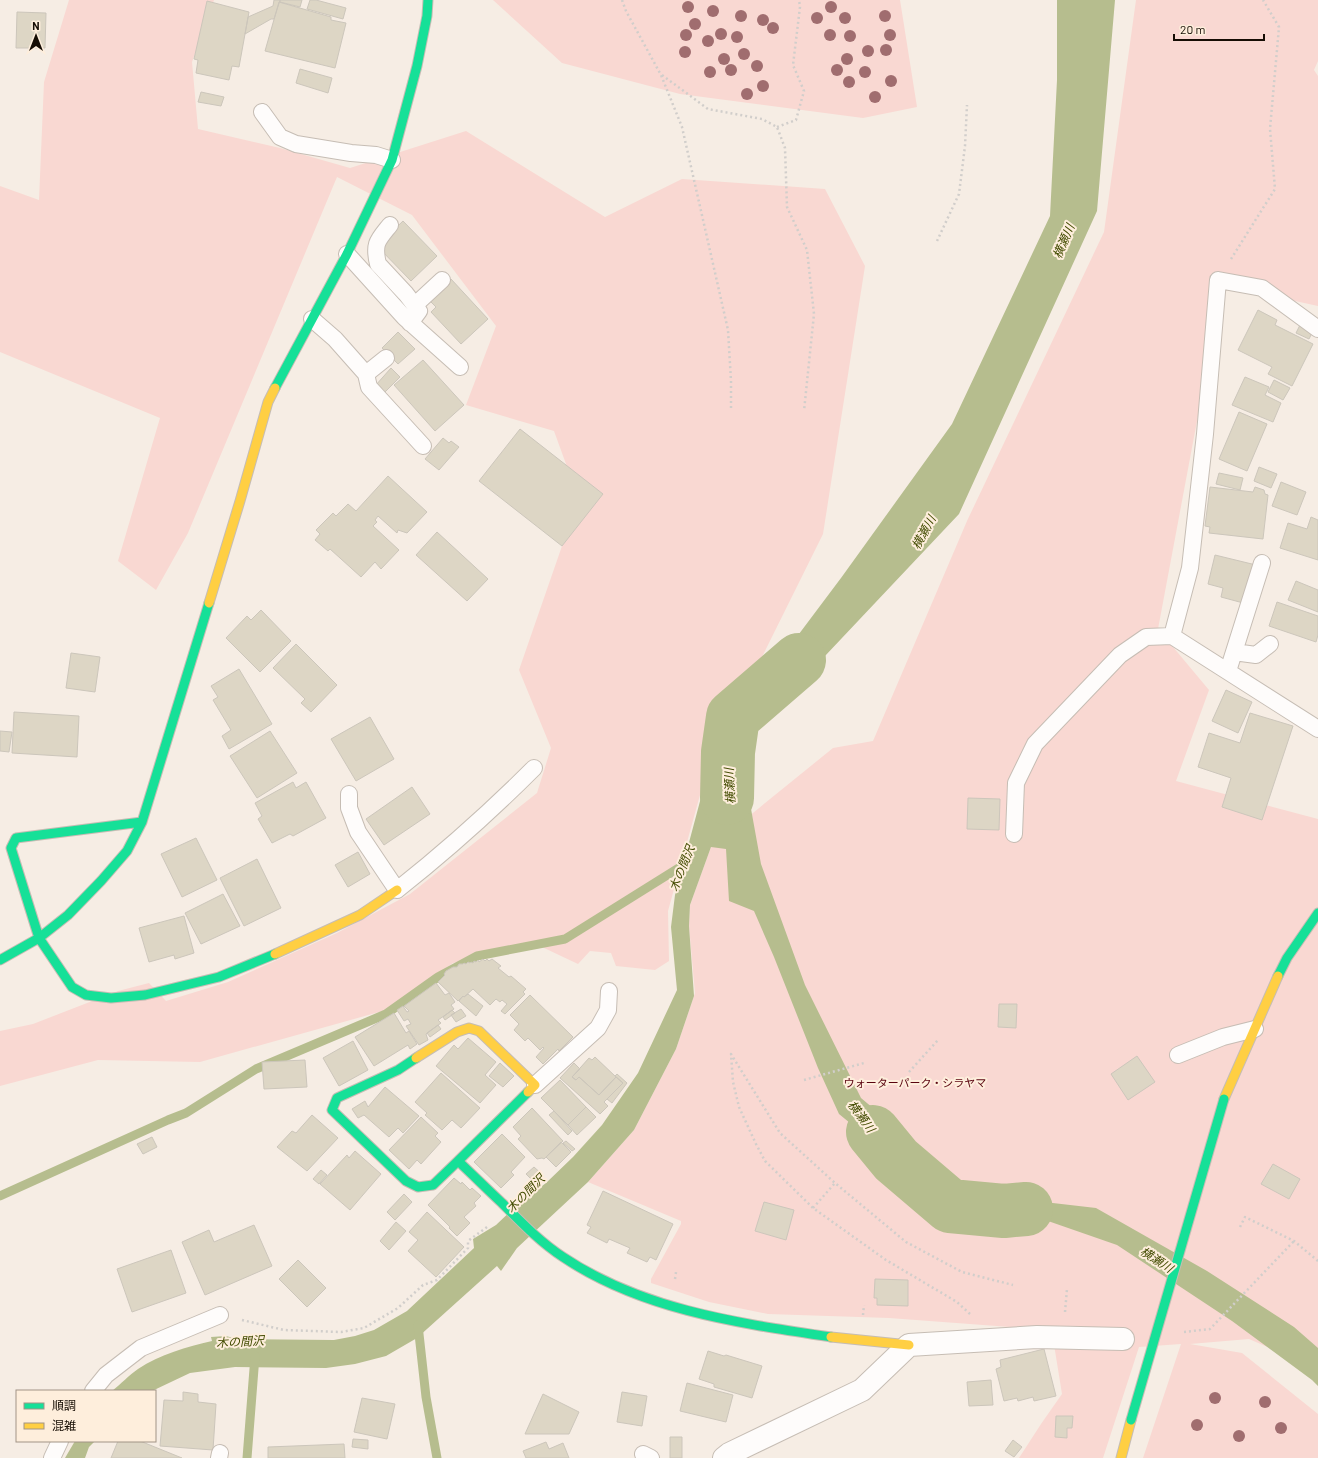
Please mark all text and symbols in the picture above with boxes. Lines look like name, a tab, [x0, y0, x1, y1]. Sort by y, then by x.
north arrow	[16, 16, 56, 56]
scale bar	[1174, 16, 1264, 42]
text: N	[32, 19, 40, 32]
text: 20 m	[1180, 22, 1206, 36]
water label: 横瀬川	[1050, 220, 1077, 260]
water label: 横瀬川	[908, 511, 939, 551]
water label: 横瀬川	[721, 766, 737, 804]
water label: 木の間沢	[666, 841, 697, 893]
park label: ウォーターパーク・シラヤマ	[844, 1076, 986, 1089]
water label: 横瀬川	[846, 1097, 879, 1136]
water label: 木の間沢	[503, 1170, 548, 1215]
water label: 横瀬川	[1138, 1243, 1178, 1276]
water label: 木の間沢	[216, 1333, 266, 1349]
legend	[16, 1390, 156, 1442]
text: 順調	[52, 1398, 76, 1412]
text: 混雑	[52, 1418, 76, 1432]

